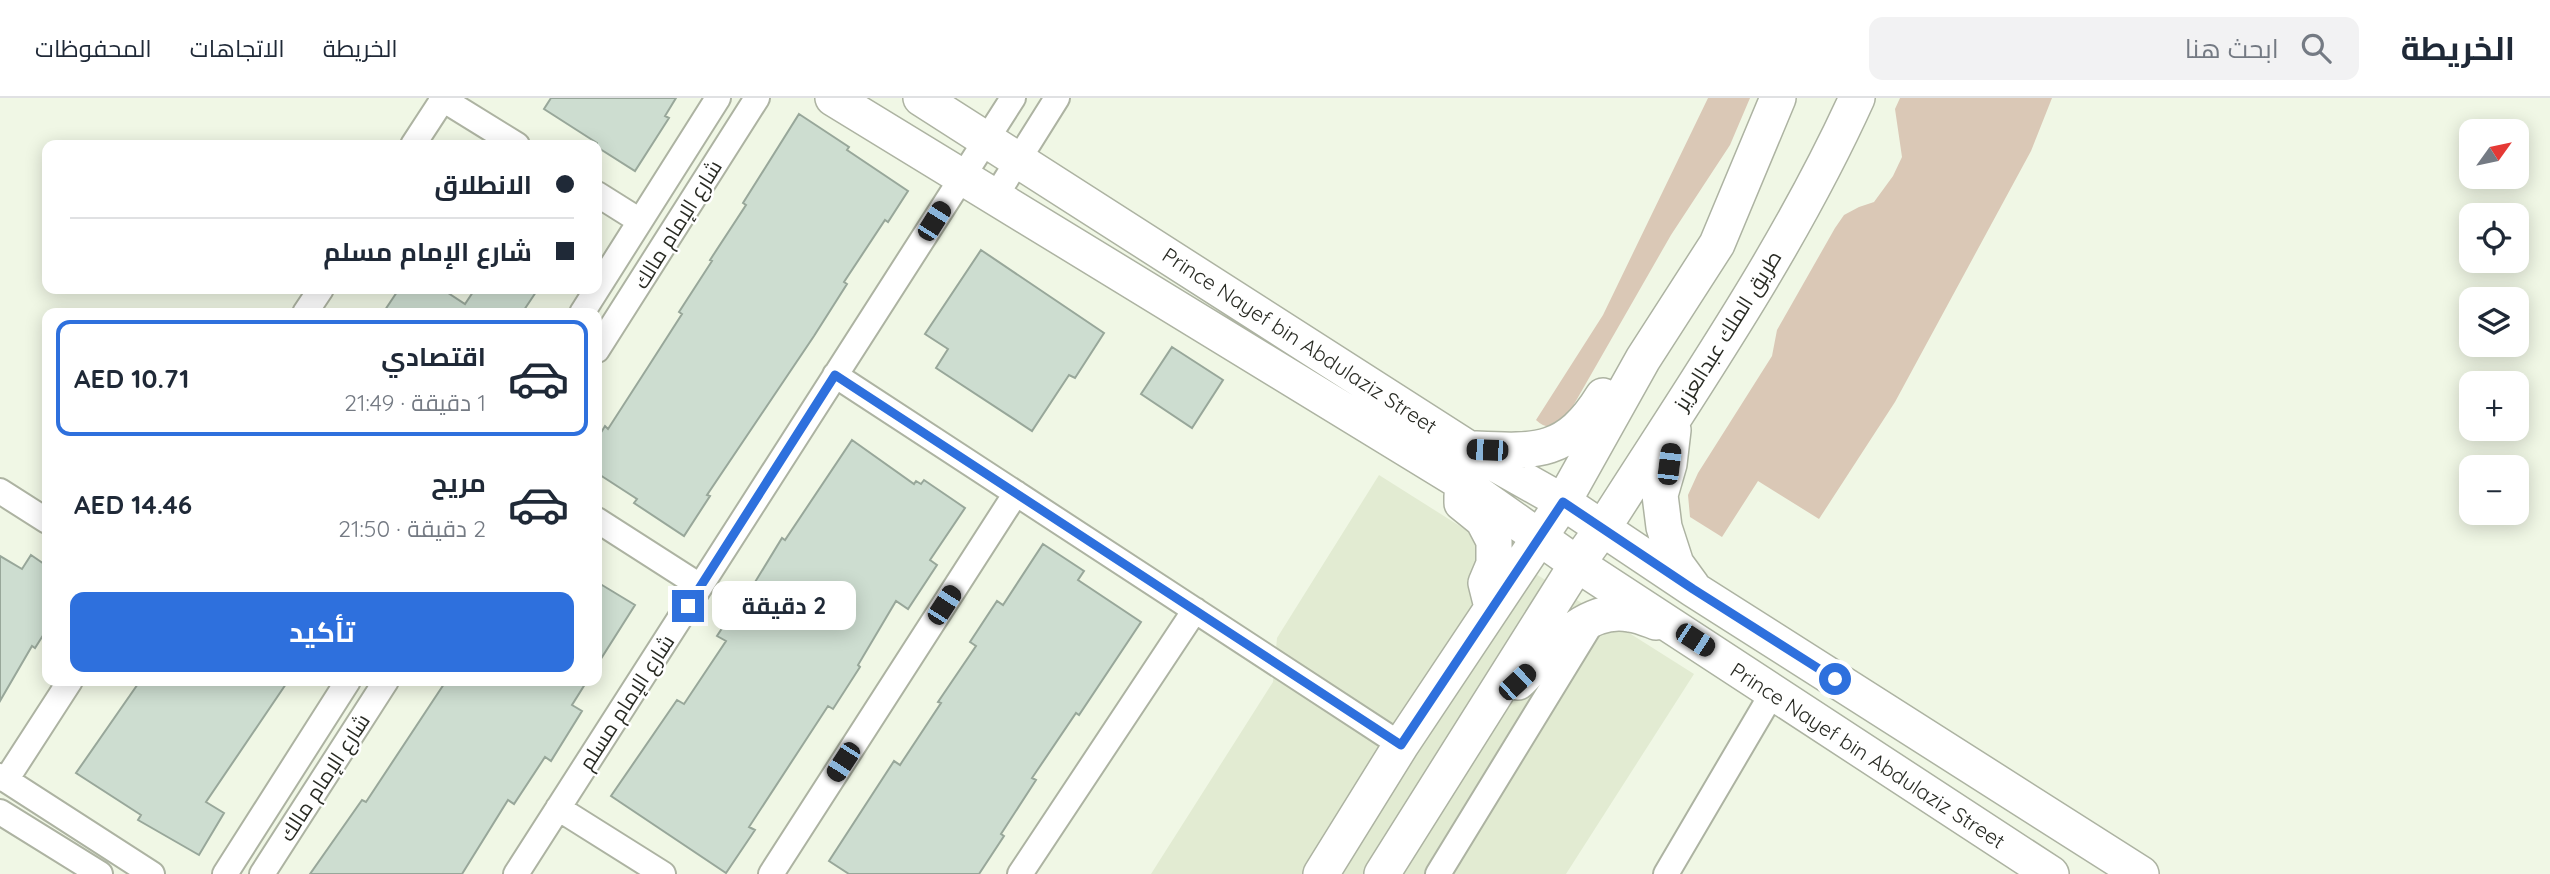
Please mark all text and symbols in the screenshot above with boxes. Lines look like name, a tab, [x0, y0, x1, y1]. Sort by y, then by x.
search box	[1869, 17, 2359, 80]
text: الخريطة	[2401, 27, 2515, 68]
icon: search	[2297, 29, 2335, 67]
text: ابحث هنا	[2185, 32, 2279, 65]
text: المحفوظات	[35, 33, 152, 63]
text: الاتجاهات	[190, 33, 285, 63]
text: الخريطة	[323, 33, 398, 63]
north arrow	[2459, 119, 2529, 189]
map controls	[2459, 119, 2529, 525]
street label: شارع الإمام مالك	[627, 155, 729, 294]
text: الانطلاق	[434, 168, 532, 201]
car	[914, 198, 955, 244]
button: locate	[2459, 203, 2529, 273]
text: شارع الإمام مسلم	[323, 235, 532, 268]
street label: Prince Nayef bin Abdulaziz Street	[1158, 241, 1442, 439]
street label: طريق الملك عبدالعزيز	[1667, 245, 1787, 416]
button: layers	[2459, 287, 2529, 357]
text: اقتصادي	[381, 340, 486, 373]
icon: car	[507, 347, 570, 410]
text: AED 10.71	[74, 362, 189, 395]
button: +	[2459, 371, 2529, 441]
text: 1 دقيقة · 21:49	[344, 388, 486, 417]
car	[1466, 439, 1509, 461]
car	[1657, 442, 1682, 486]
button: −	[2459, 455, 2529, 525]
text: مريح	[431, 466, 486, 499]
icon: car	[507, 473, 570, 536]
text: AED 14.46	[74, 488, 192, 521]
text: 2 دقيقة · 21:50	[338, 514, 486, 543]
callout: 2 دقيقة	[712, 582, 856, 630]
car	[924, 582, 965, 628]
route end	[672, 590, 704, 622]
text: 2 دقيقة	[742, 591, 826, 620]
button: تأكيد	[70, 592, 574, 672]
car	[1672, 620, 1719, 660]
street label: شارع الإمام مسلم	[573, 630, 681, 776]
street label: Prince Nayef bin Abdulaziz Street	[1726, 656, 2010, 854]
car	[1495, 660, 1540, 704]
route start	[1819, 663, 1851, 695]
street label: شارع الإمام مالك	[273, 708, 377, 847]
car	[823, 739, 864, 785]

